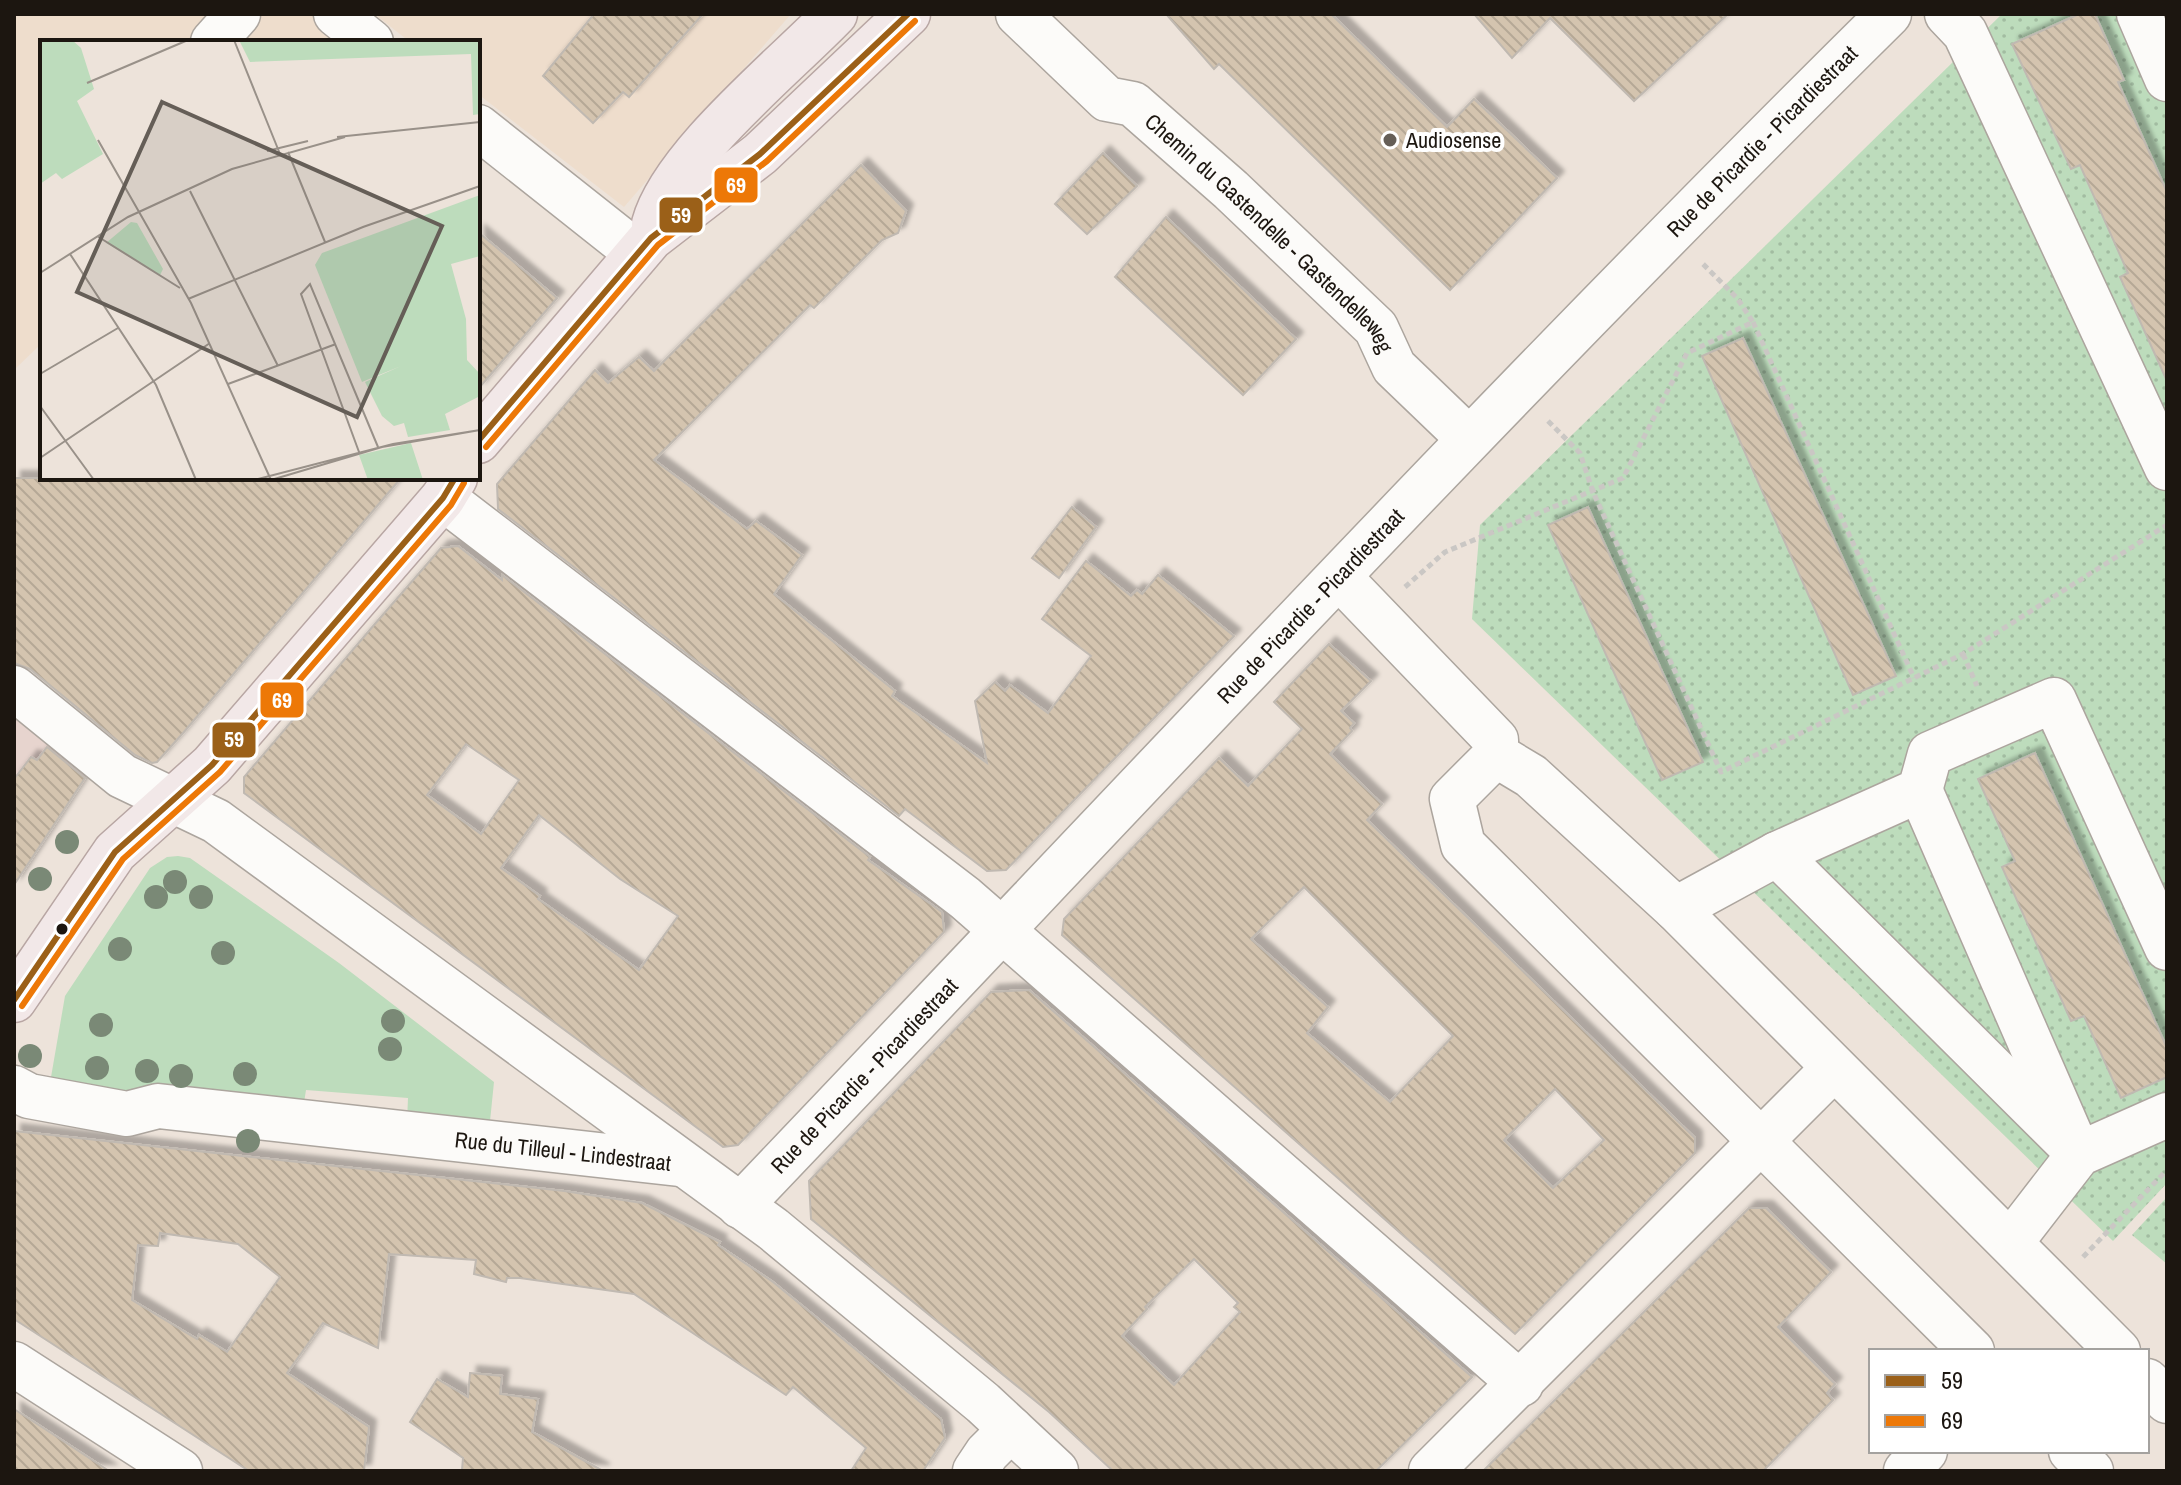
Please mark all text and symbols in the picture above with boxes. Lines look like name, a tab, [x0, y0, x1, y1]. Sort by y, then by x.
street label: Rue de Picardie - Picardiestraat	[1660, 39, 1864, 243]
inset map	[40, 40, 480, 480]
street label: Chemin du Gastendelle - Gastendelleweg	[1139, 106, 1400, 358]
place label: Audiosense	[1405, 125, 1501, 155]
marker: Audiosense	[1381, 131, 1399, 149]
line badge: 69	[713, 166, 759, 204]
text: 69	[726, 170, 746, 200]
line badge: 59	[658, 196, 704, 234]
text: 59	[671, 200, 691, 230]
street label: Rue de Picardie - Picardiestraat	[1210, 502, 1411, 710]
line badge: 69	[259, 681, 305, 719]
text: 69	[272, 685, 292, 715]
line badge: 59	[211, 721, 257, 759]
text: 59	[224, 724, 244, 754]
unlabelled marker	[54, 921, 70, 937]
street label: Rue de Picardie - Picardiestraat	[764, 971, 964, 1180]
street label: Rue du Tilleul - Lindestraat	[453, 1124, 672, 1178]
legend	[1869, 1349, 2149, 1453]
text: 59	[1941, 1364, 1963, 1396]
text: 69	[1941, 1404, 1963, 1436]

